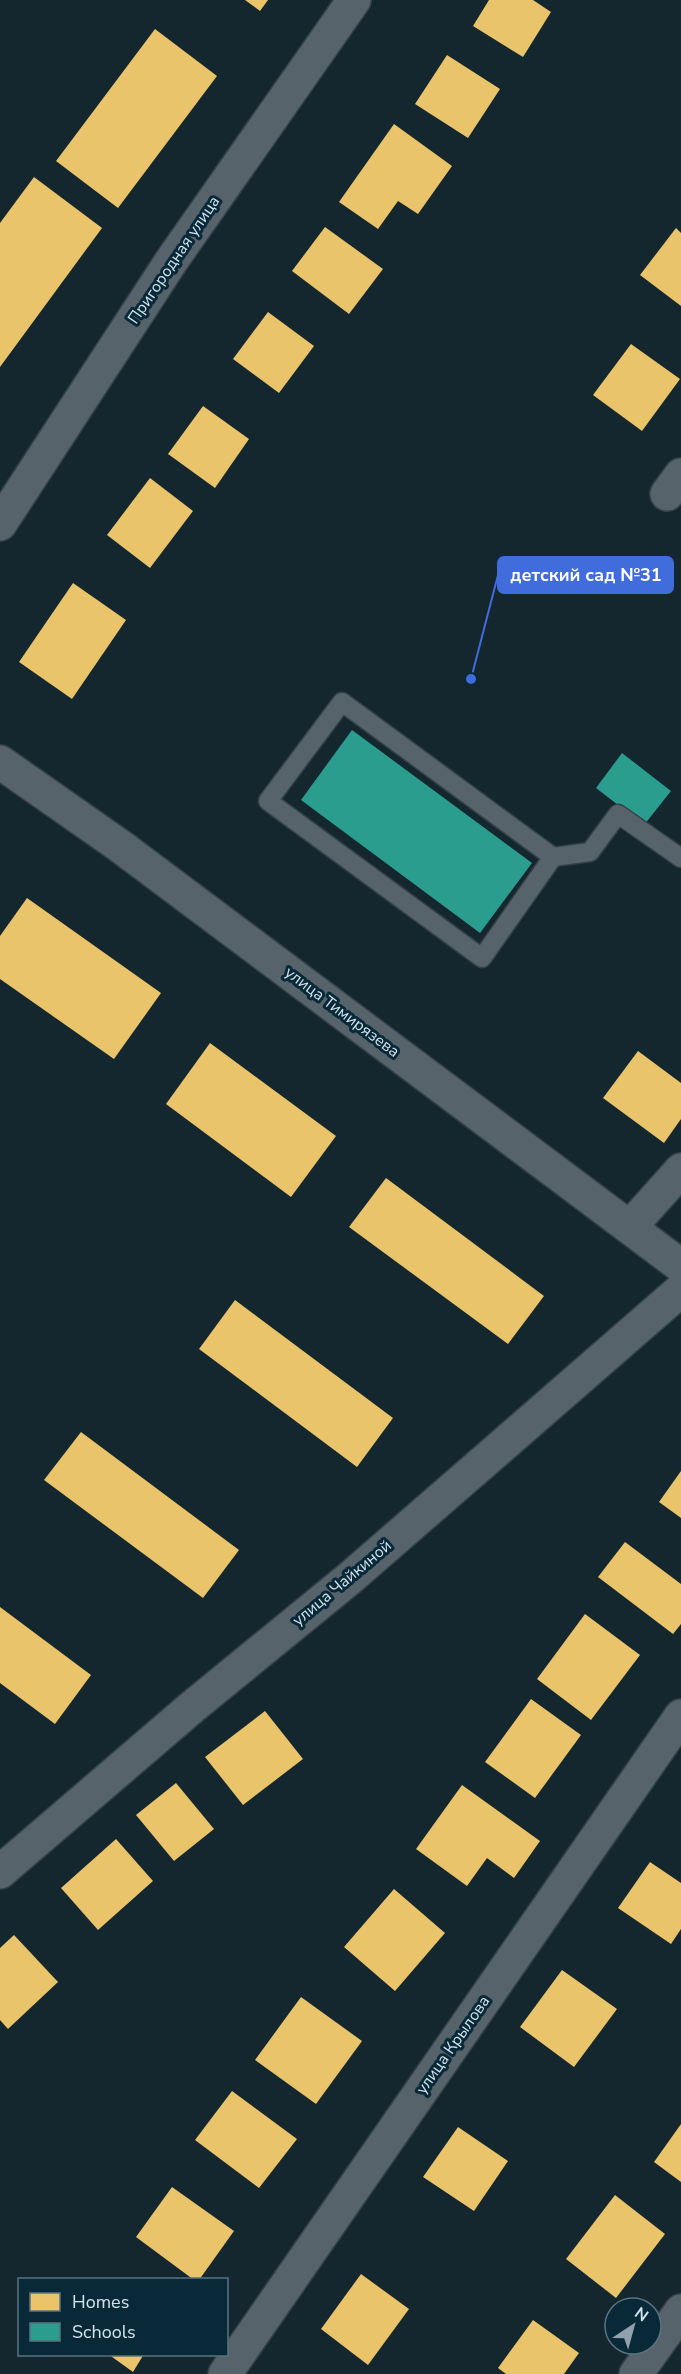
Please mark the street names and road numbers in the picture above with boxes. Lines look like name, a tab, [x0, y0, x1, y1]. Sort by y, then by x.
street label: Пригородная улица	[123, 192, 225, 328]
street label: улица Тимирязева	[280, 962, 404, 1062]
street label: улица Чайкиной	[288, 1535, 396, 1631]
street label: улица Крылова	[411, 1991, 495, 2099]

